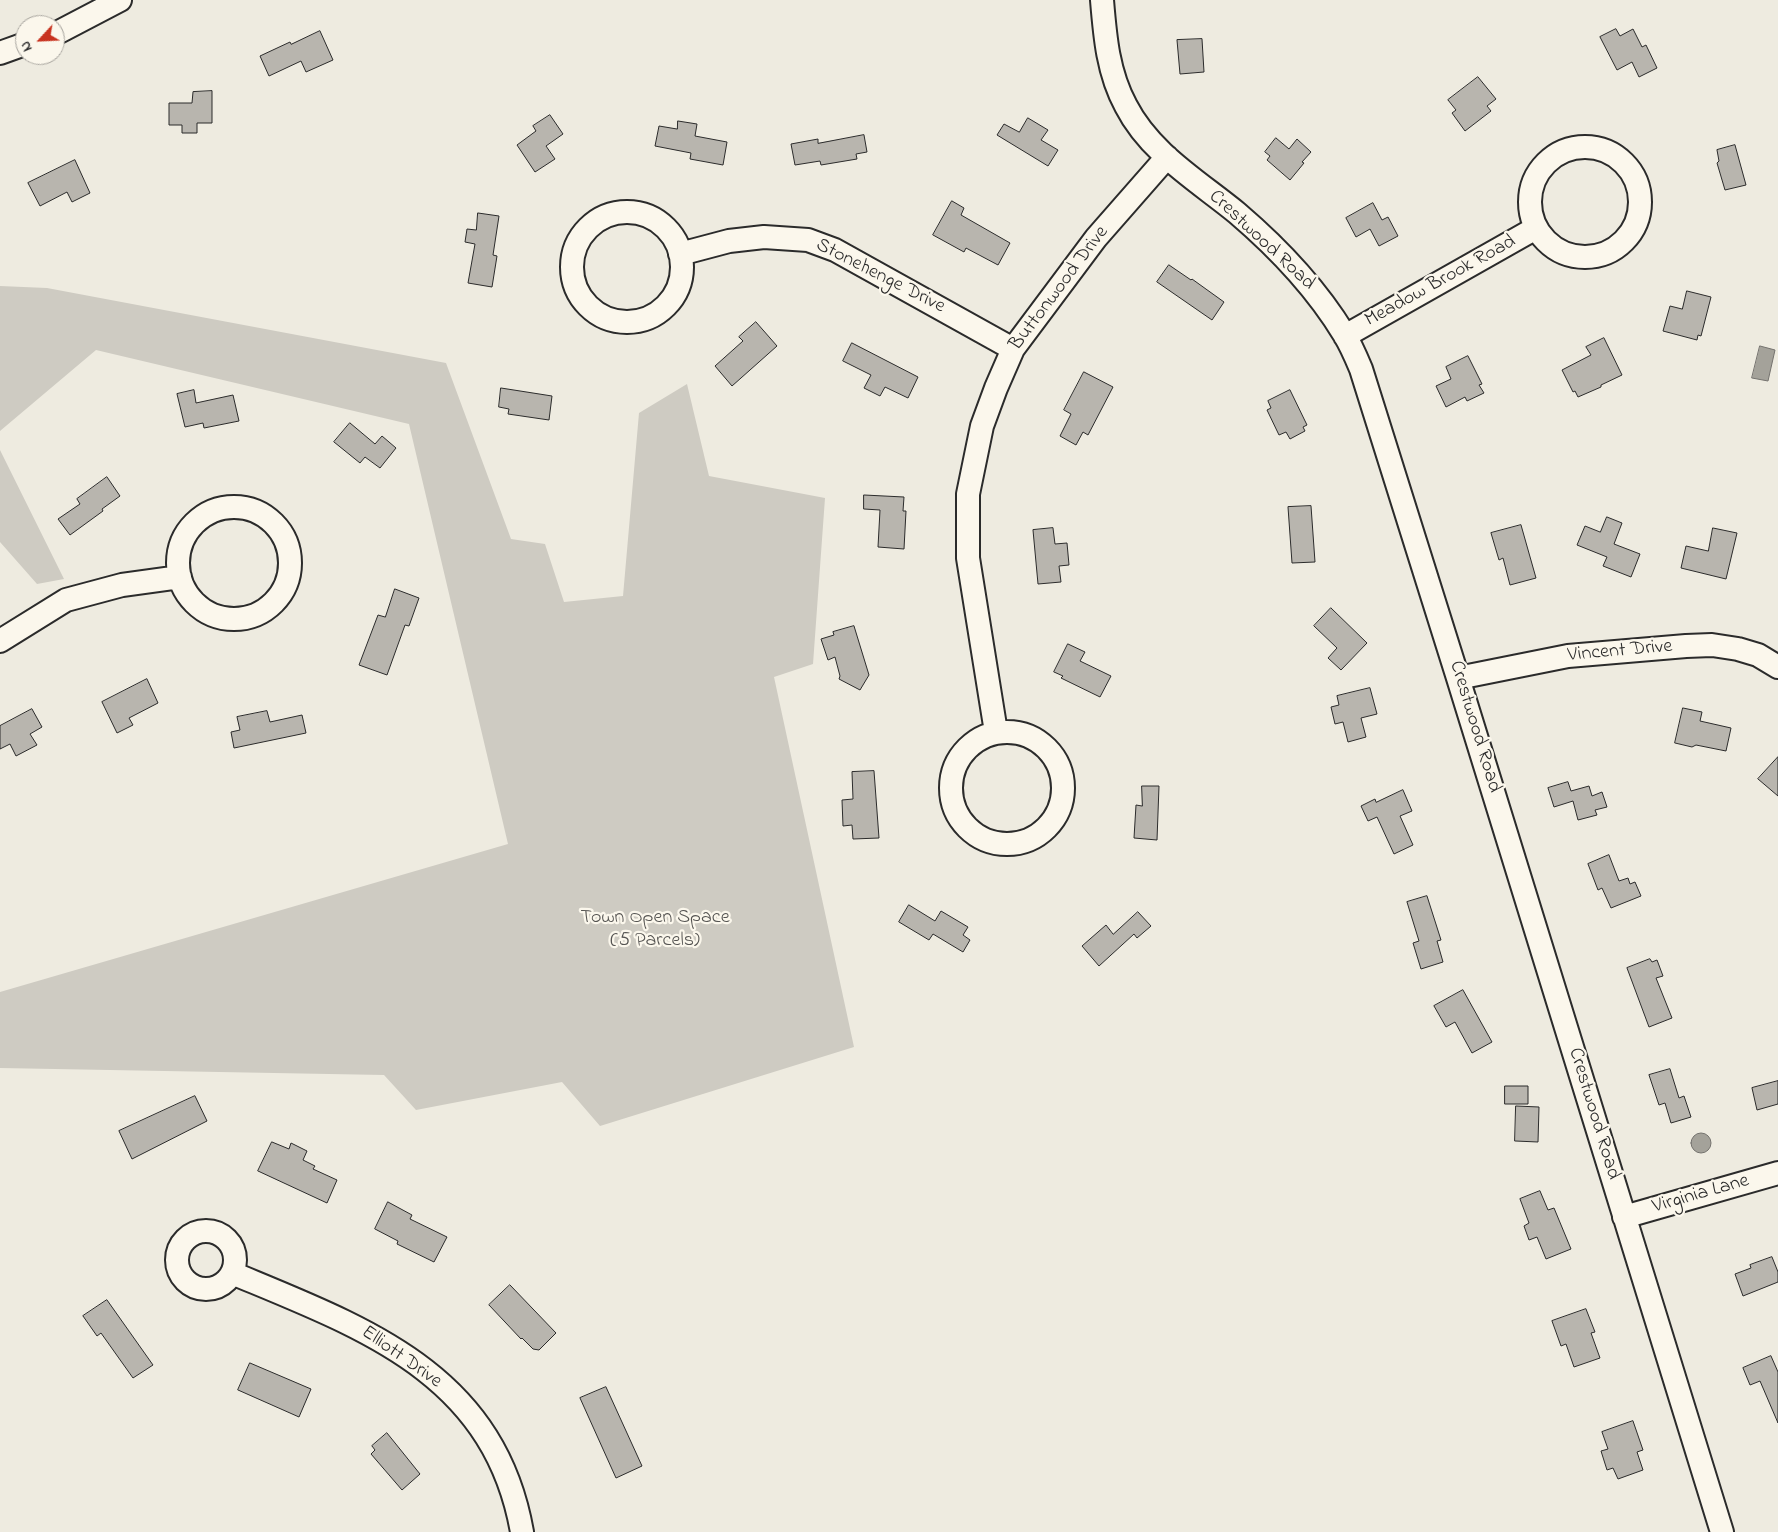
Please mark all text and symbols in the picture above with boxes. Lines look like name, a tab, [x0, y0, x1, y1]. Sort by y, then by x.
north arrow	[15, 15, 65, 65]
text: N	[15, 37, 38, 55]
street label: Crestwood Road	[1203, 186, 1319, 296]
street label: Buttonwood Drive	[1005, 222, 1115, 356]
street label: Meadow Brook Road	[1361, 231, 1521, 333]
street label: Stonehenge Drive	[811, 234, 949, 320]
street label: Vincent Drive	[1567, 635, 1673, 669]
street label: Crestwood Road	[1443, 658, 1505, 796]
park label: Town Open Space (5 Parcels)	[580, 907, 730, 954]
street label: Crestwood Road	[1562, 1045, 1624, 1183]
street label: Virginia Lane	[1650, 1170, 1752, 1220]
street label: Elliott Drive	[356, 1321, 446, 1395]

